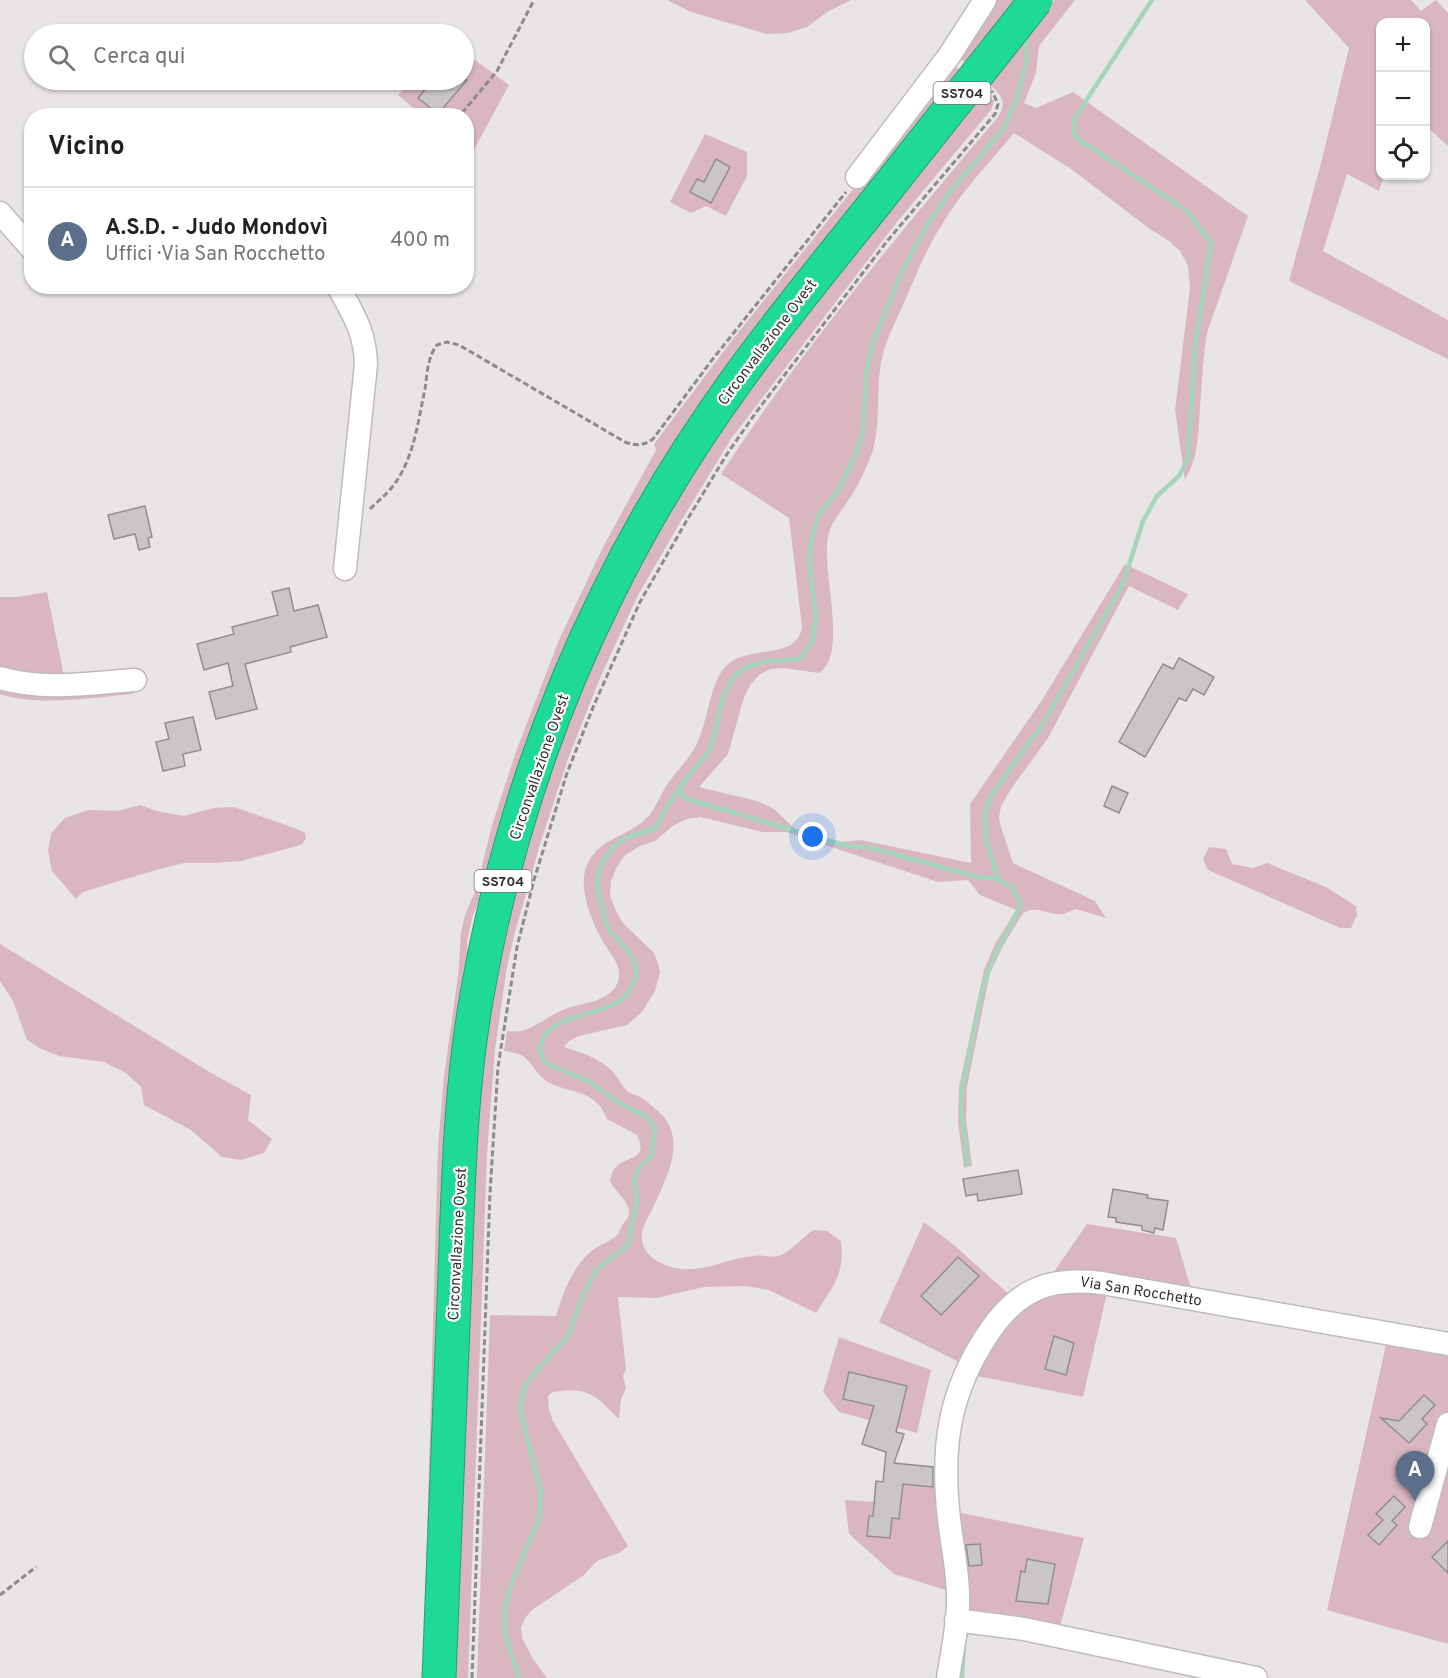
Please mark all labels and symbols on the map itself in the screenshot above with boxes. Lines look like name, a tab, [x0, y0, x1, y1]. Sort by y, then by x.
road number: SS704	[934, 82, 990, 104]
street label: Circonvallazione Ovest	[715, 276, 822, 410]
street label: Circonvallazione Ovest	[507, 692, 574, 843]
your location	[798, 822, 827, 851]
road number: SS704	[474, 870, 532, 892]
street label: Circonvallazione Ovest	[445, 1167, 472, 1321]
street label: Via San Rocchetto	[1078, 1273, 1203, 1312]
pin: A	[1396, 1452, 1434, 1501]

